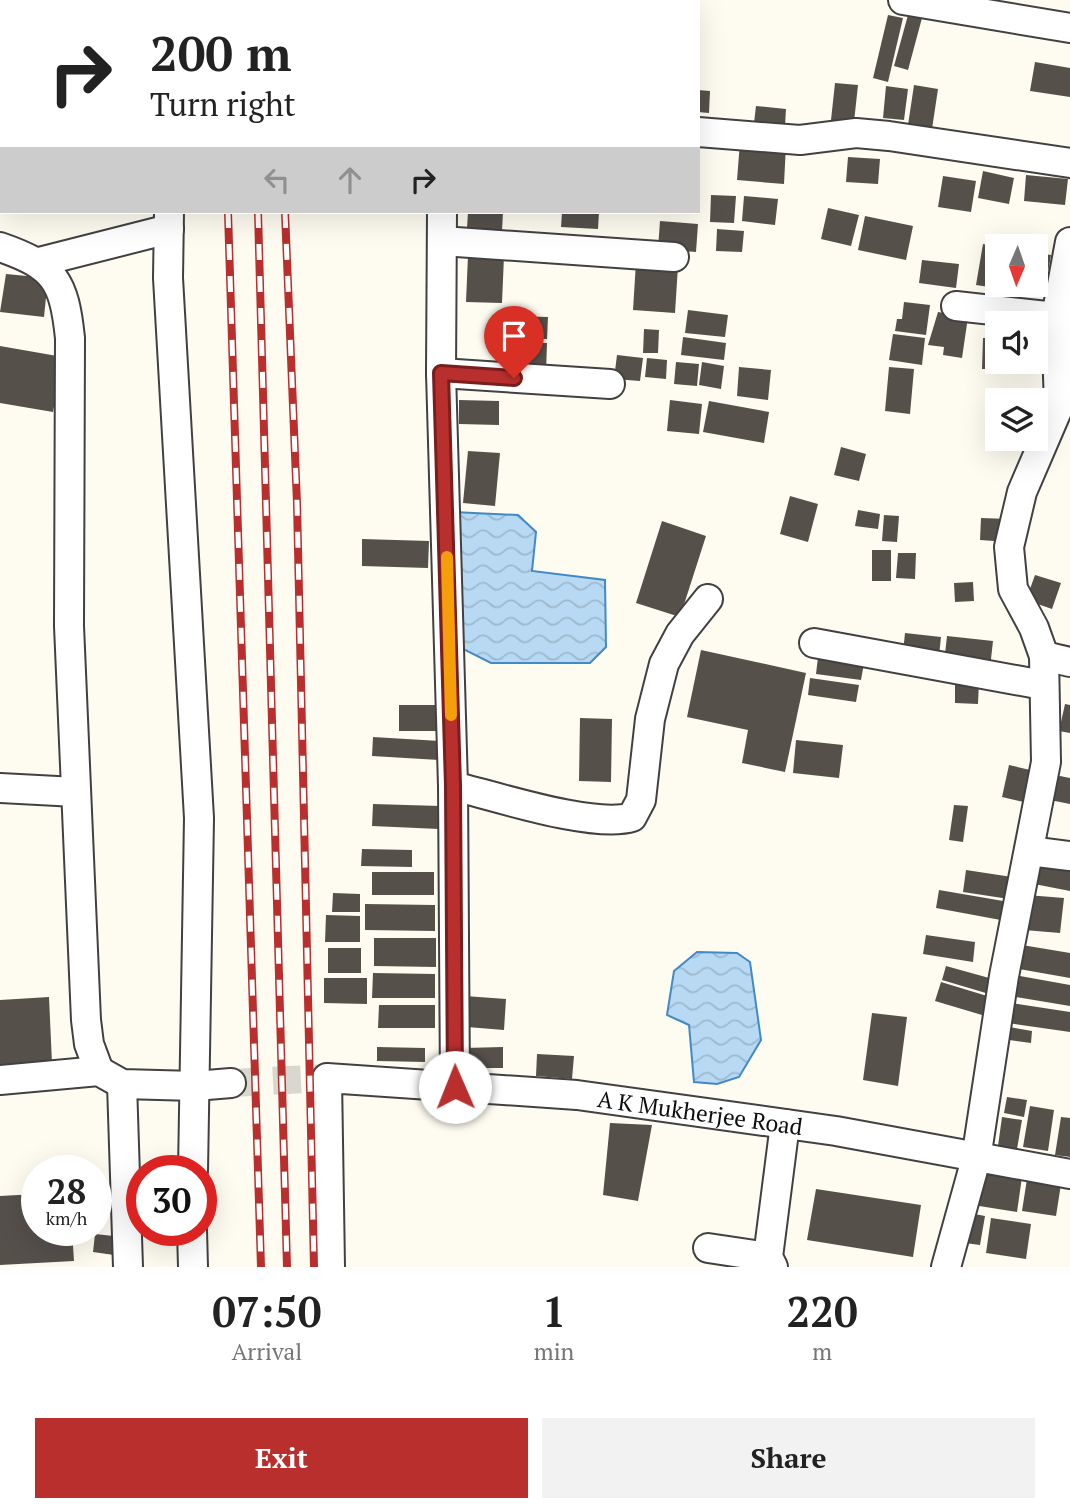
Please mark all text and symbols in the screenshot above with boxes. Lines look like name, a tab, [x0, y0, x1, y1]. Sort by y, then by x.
text: 200 m	[150, 20, 292, 85]
icon: right	[35, 28, 126, 119]
text: Turn right	[150, 83, 296, 125]
icon: left	[258, 161, 296, 199]
icon: ahead	[331, 161, 369, 199]
icon: right	[404, 161, 442, 199]
north arrow	[985, 234, 1048, 298]
map controls	[985, 234, 1048, 451]
pin	[484, 306, 544, 378]
button: sound	[985, 311, 1048, 374]
icon: arrive	[495, 317, 533, 355]
button: layers	[985, 388, 1048, 451]
position arrow	[418, 1050, 492, 1124]
street label: A K Mukherjee Road	[596, 1083, 805, 1142]
speed limit sign: 30	[126, 1155, 217, 1246]
text: 28	[47, 1168, 86, 1214]
text: km/h	[46, 1206, 87, 1230]
text: 07:50	[212, 1283, 322, 1339]
text: 1	[542, 1283, 566, 1339]
text: 220	[787, 1283, 858, 1339]
text: Arrival	[232, 1336, 302, 1367]
text: min	[534, 1336, 574, 1367]
text: m	[812, 1336, 832, 1367]
button: Exit	[35, 1418, 528, 1498]
button: Share	[542, 1418, 1035, 1498]

